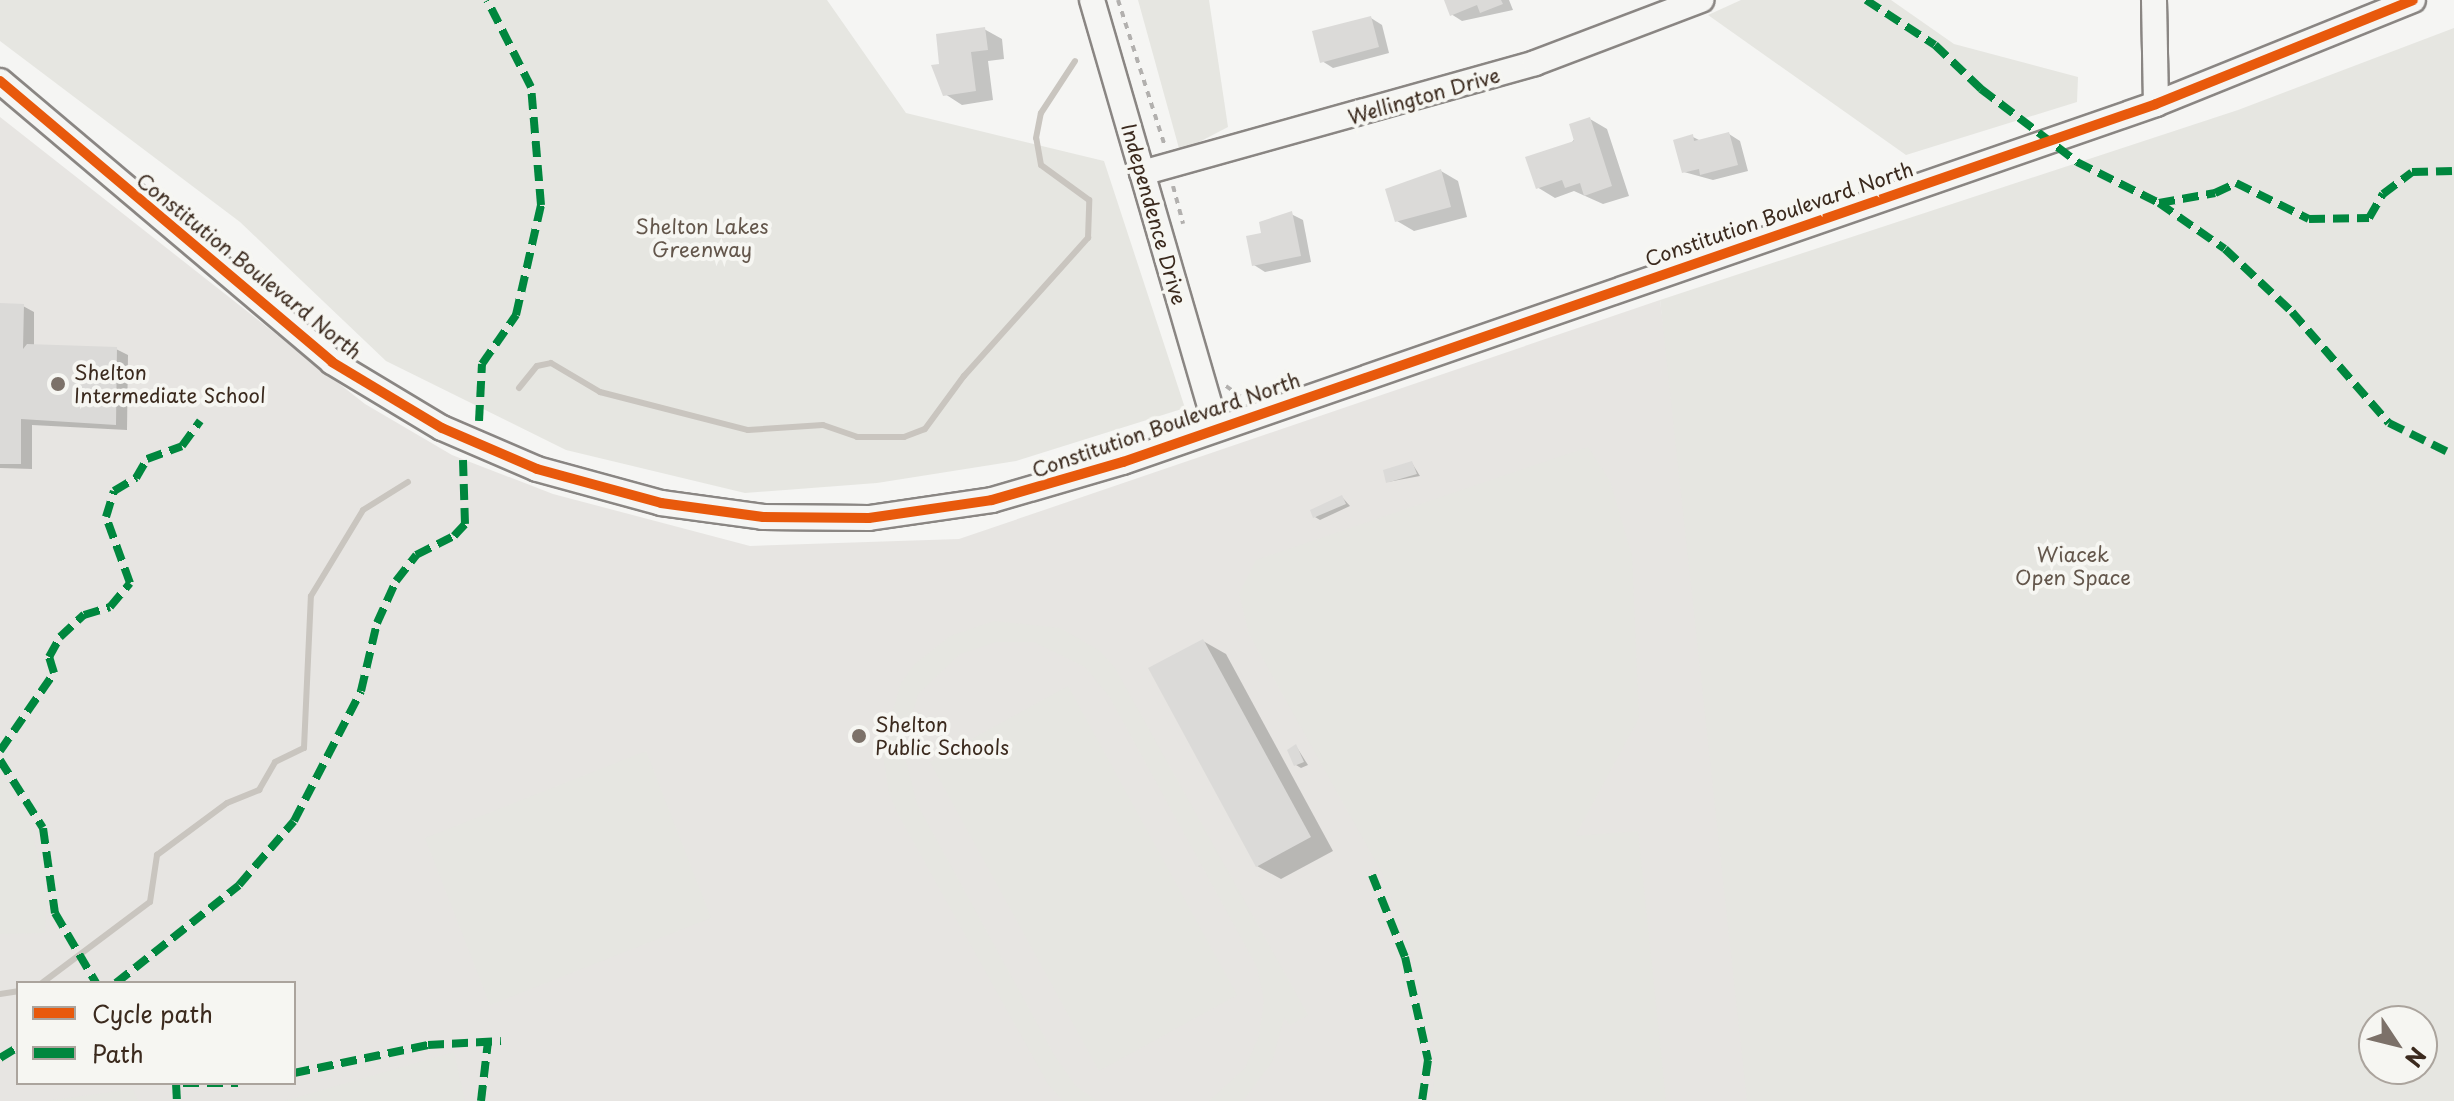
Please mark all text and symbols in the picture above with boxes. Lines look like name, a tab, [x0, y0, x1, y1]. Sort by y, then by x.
street label: Wellington Drive	[1345, 63, 1503, 129]
street label: Independence Drive	[1116, 120, 1192, 308]
street label: Constitution Boulevard North	[1642, 157, 1916, 271]
street label: Constitution Boulevard North	[132, 168, 366, 364]
park label: Shelton Lakes Greenway	[635, 215, 769, 262]
place label: Shelton Intermediate School	[74, 360, 266, 407]
street label: Constitution Boulevard North	[1029, 368, 1303, 482]
marker: Shelton Intermediate School	[49, 375, 67, 393]
park label: Wiacek Open Space	[2015, 542, 2131, 589]
place label: Shelton Public Schools	[875, 712, 1010, 759]
marker: Shelton Public Schools	[850, 727, 868, 745]
legend	[16, 981, 296, 1085]
text: Cycle path	[92, 995, 213, 1031]
north arrow	[2358, 1005, 2438, 1085]
text: Path	[92, 1035, 144, 1071]
text: N	[2398, 1041, 2435, 1075]

